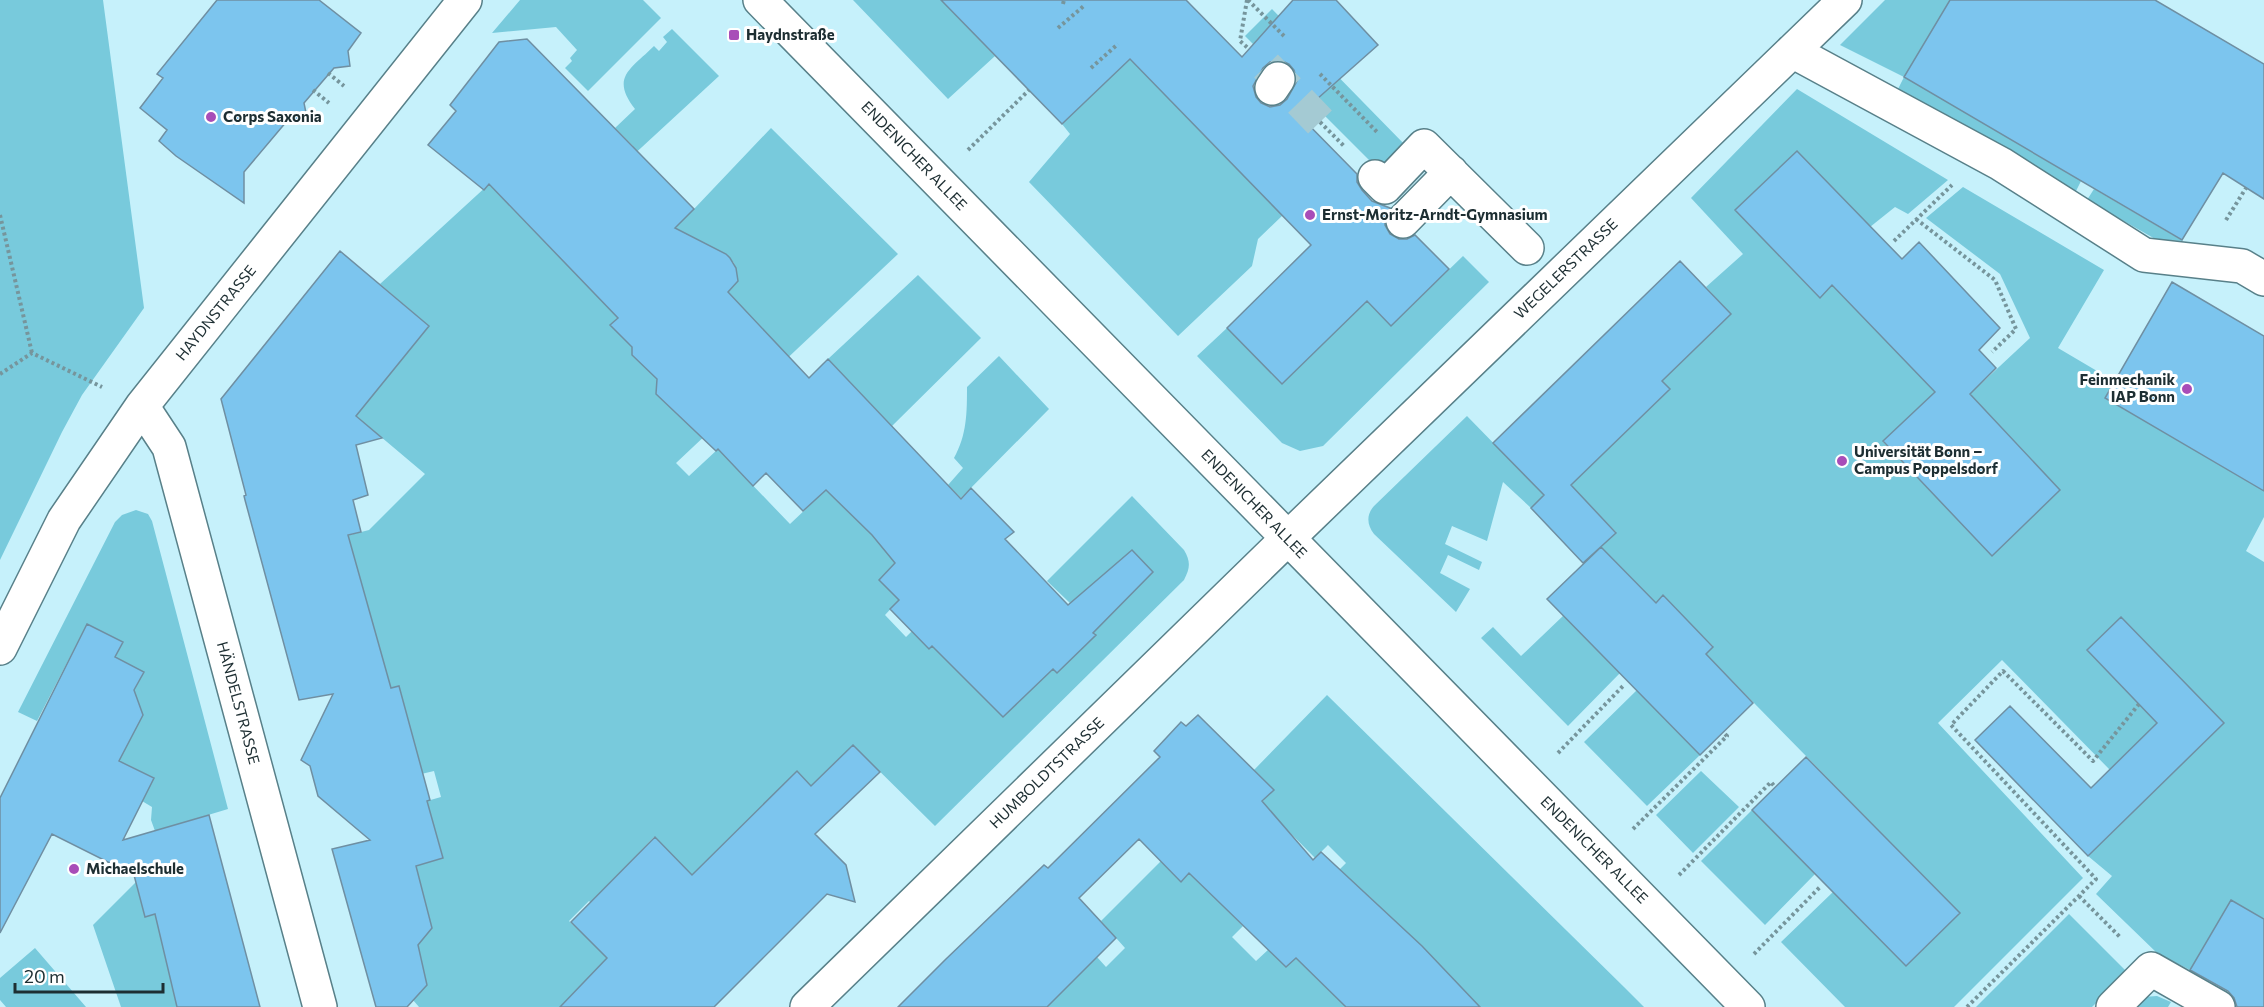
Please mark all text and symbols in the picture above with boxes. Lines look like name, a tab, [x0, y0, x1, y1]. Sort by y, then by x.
place label: Haydnstraße	[746, 25, 835, 43]
marker: Haydnstraße	[727, 28, 741, 42]
street label: ENDENICHER ALLEE	[858, 97, 971, 214]
place label: Corps Saxonia	[223, 107, 322, 125]
marker: Corps Saxonia	[204, 110, 218, 124]
place label: Ernst-Moritz-Arndt-Gymnasium	[1322, 205, 1548, 223]
marker: Ernst-Moritz-Arndt-Gymnasium	[1303, 208, 1317, 222]
street label: WEGELERSTRASSE	[1510, 214, 1621, 322]
street label: HAYDNSTRASSE	[171, 261, 259, 364]
place label: Feinmechanik IAP Bonn	[2079, 370, 2175, 405]
marker: Feinmechanik IAP Bonn	[2180, 382, 2194, 396]
place label: Universität Bonn – Campus Poppelsdorf	[1854, 442, 1999, 477]
street label: ENDENICHER ALLEE	[1198, 445, 1311, 562]
marker: Universität Bonn – Campus Poppelsdorf	[1835, 454, 1849, 468]
street label: HÄNDELSTRASSE	[214, 639, 264, 766]
street label: HUMBOLDTSTRASSE	[985, 713, 1107, 832]
street label: ENDENICHER ALLEE	[1537, 792, 1652, 907]
place label: Michaelschule	[86, 859, 184, 877]
marker: Michaelschule	[67, 862, 81, 876]
scale bar	[15, 956, 164, 994]
text: 20 m	[24, 965, 65, 987]

